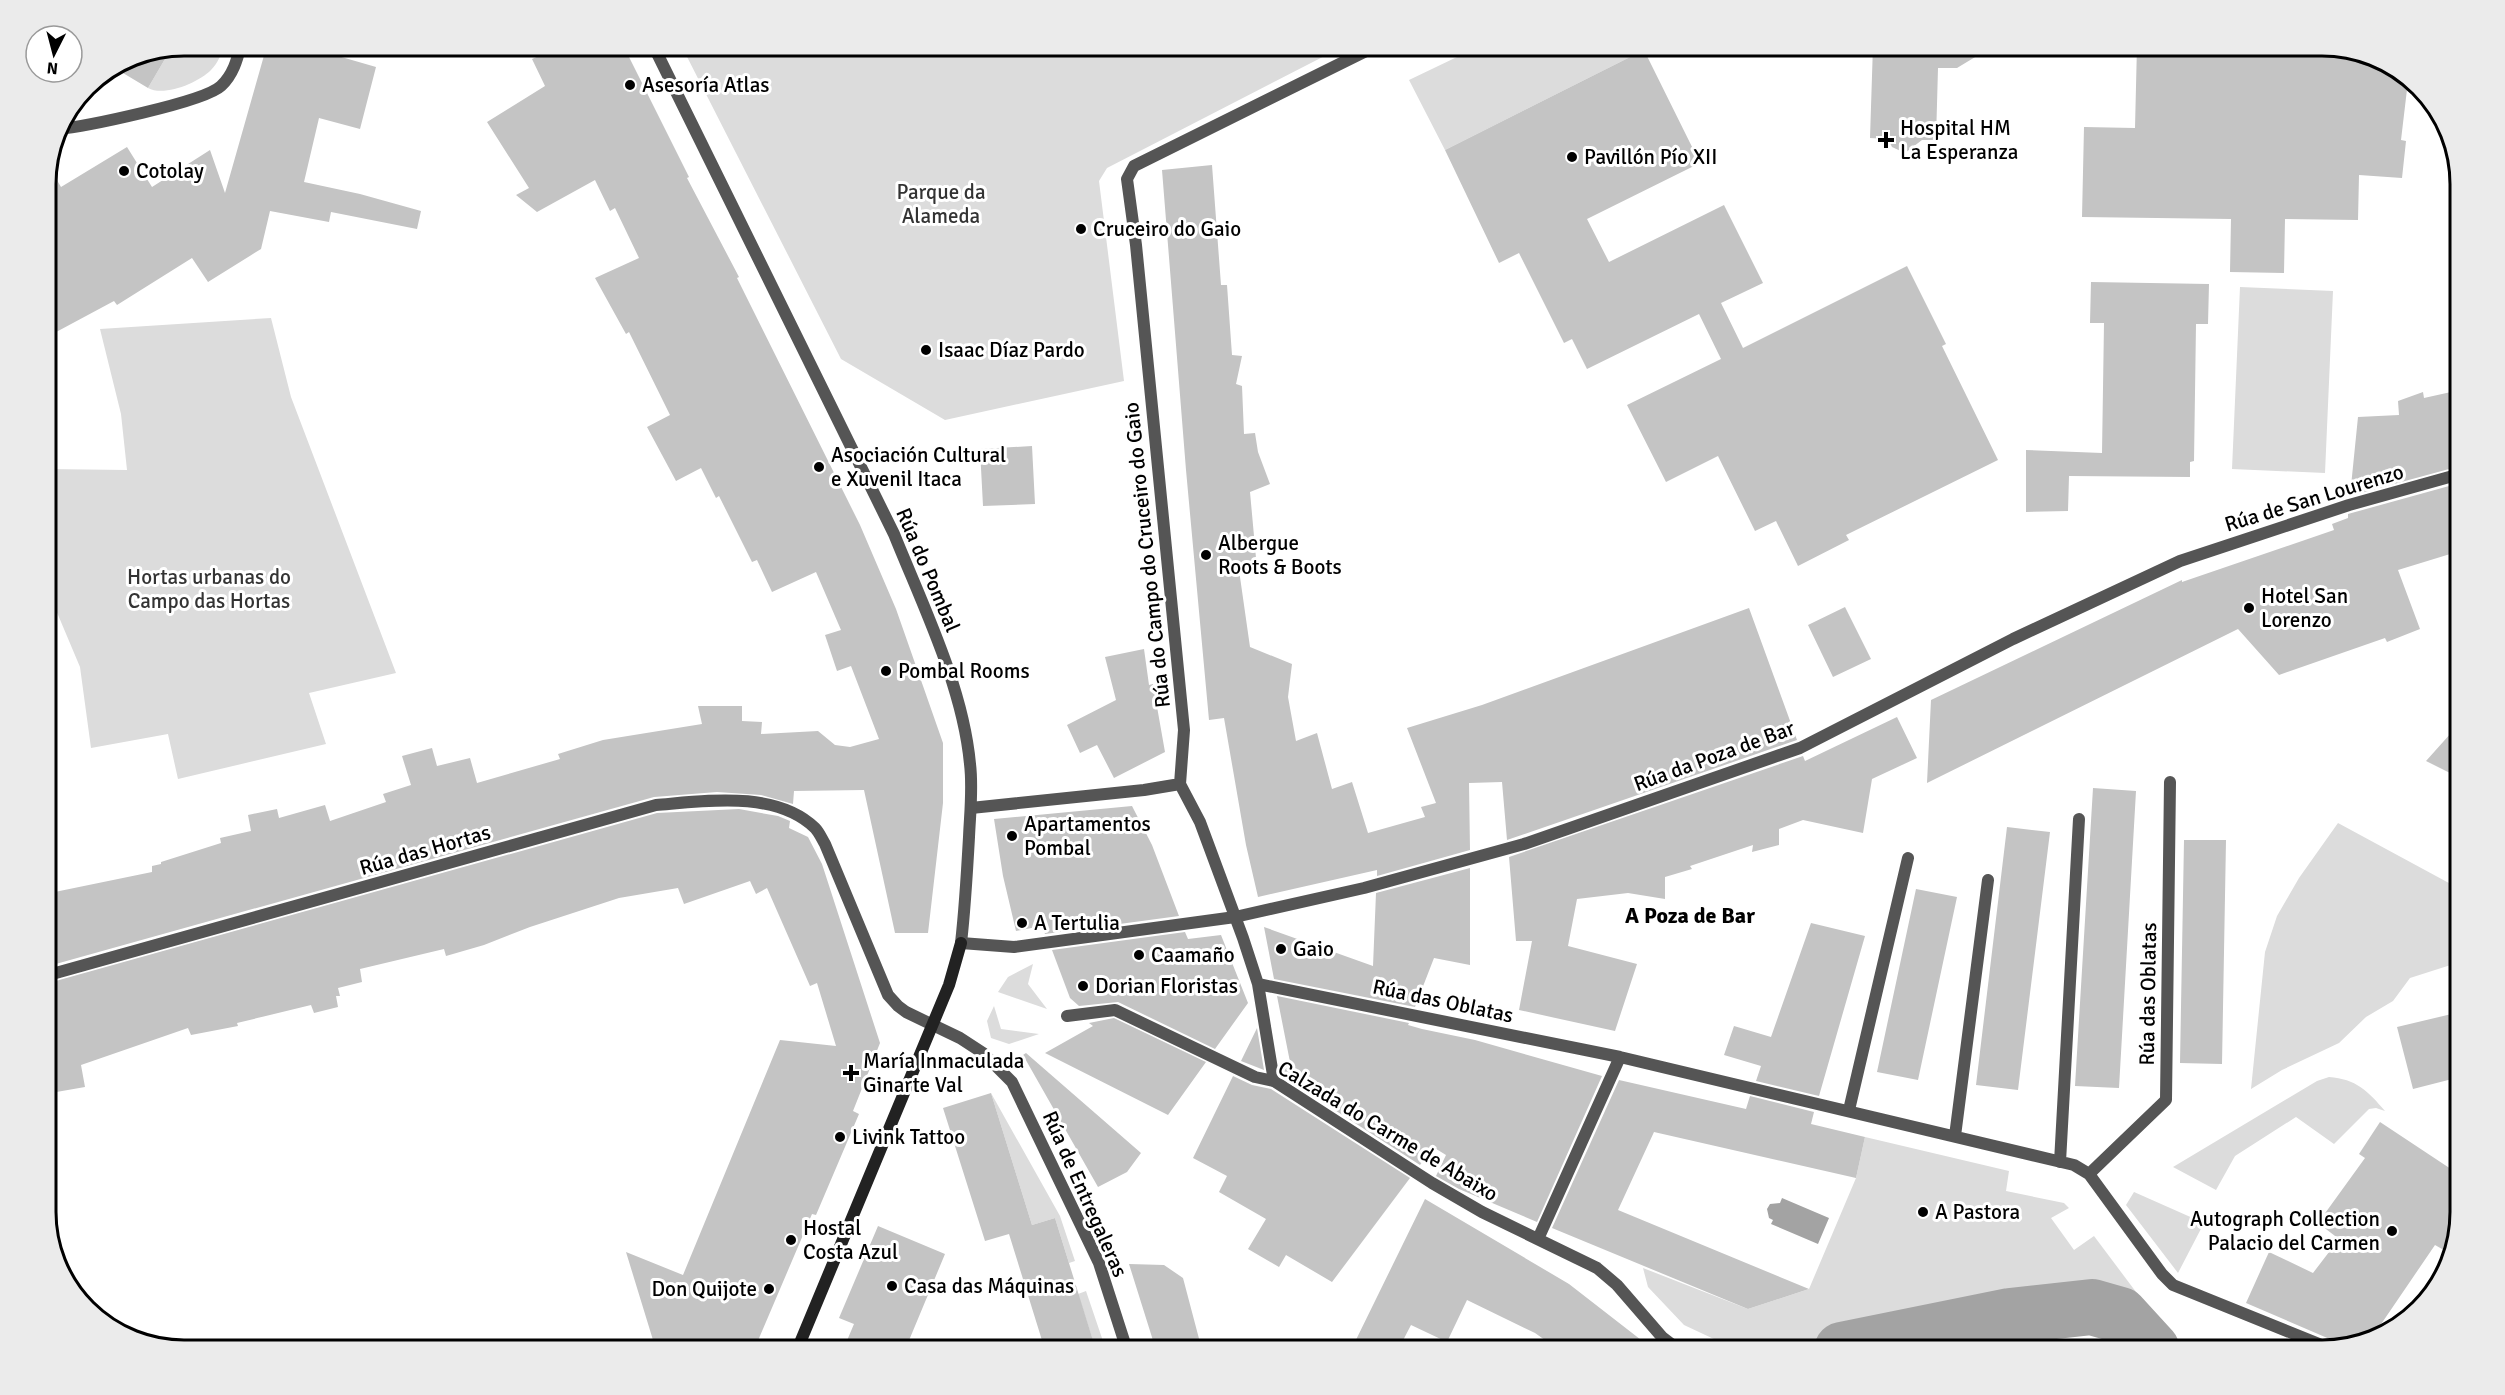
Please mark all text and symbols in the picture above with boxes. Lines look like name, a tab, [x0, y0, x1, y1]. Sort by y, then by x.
north arrow	[24, 24, 84, 84]
text: N	[46, 57, 59, 78]
place label: Asesoría Atlas	[642, 72, 770, 98]
marker: Asesoría Atlas	[623, 78, 637, 92]
place label: Hospital HM La Esperanza	[1900, 115, 2018, 165]
marker: Hospital HM La Esperanza	[1877, 131, 1895, 149]
place label: Pavillón Pío XII	[1584, 144, 1717, 170]
marker: Pavillón Pío XII	[1565, 150, 1579, 164]
place label: Cotolay	[136, 158, 204, 184]
marker: Cotolay	[117, 164, 131, 178]
park label: Parque da Alameda	[896, 179, 986, 229]
place label: Cruceiro do Gaio	[1093, 216, 1241, 242]
marker: Cruceiro do Gaio	[1074, 222, 1088, 236]
place label: Isaac Díaz Pardo	[938, 337, 1085, 363]
marker: Isaac Díaz Pardo	[919, 343, 933, 357]
street label: Rúa do Campo do Cruceiro do Gaio	[1118, 401, 1176, 709]
place label: Asociación Cultural e Xuvenil Itaca	[831, 442, 1006, 492]
street label: Rúa de San Lourenzo	[2221, 458, 2407, 538]
marker: Asociación Cultural e Xuvenil Itaca	[812, 460, 826, 474]
street label: Rúa do Pombal	[890, 504, 966, 636]
place label: Albergue Roots & Boots	[1218, 530, 1342, 580]
marker: Albergue Roots & Boots	[1199, 548, 1213, 562]
park label: Hortas urbanas do Campo das Hortas	[127, 564, 291, 614]
place label: Hotel San Lorenzo	[2261, 583, 2348, 633]
marker: Hotel San Lorenzo	[2242, 601, 2256, 615]
place label: Pombal Rooms	[898, 658, 1030, 684]
marker: Pombal Rooms	[879, 664, 893, 678]
street label: Rúa da Poza de Bar	[1630, 715, 1798, 797]
place label: Apartamentos Pombal	[1024, 811, 1151, 861]
street label: Rúa das Hortas	[357, 819, 493, 881]
marker: Apartamentos Pombal	[1005, 829, 1019, 843]
district label: A Poza de Bar	[1625, 902, 1755, 929]
place label: A Tertulia	[1034, 910, 1120, 936]
marker: A Tertulia	[1015, 916, 1029, 930]
street label: Rúa das Oblatas	[2134, 922, 2162, 1066]
place label: Gaio	[1293, 936, 1334, 962]
place label: Caamaño	[1151, 942, 1235, 968]
marker: Gaio	[1274, 942, 1288, 956]
marker: Caamaño	[1132, 948, 1146, 962]
place label: Dorian Floristas	[1095, 973, 1238, 999]
street label: Rúa das Oblatas	[1370, 973, 1516, 1029]
marker: Dorian Floristas	[1076, 979, 1090, 993]
place label: María Inmaculada Ginarte Val	[863, 1048, 1025, 1098]
street label: Calzada do Carme de Abaixo	[1273, 1055, 1503, 1207]
marker: María Inmaculada Ginarte Val	[844, 1066, 858, 1080]
street label: Rúa de Entregaleras	[1037, 1107, 1133, 1281]
place label: Livink Tattoo	[852, 1124, 965, 1150]
marker: Livink Tattoo	[833, 1130, 847, 1144]
place label: A Pastora	[1935, 1199, 2020, 1225]
marker: A Pastora	[1916, 1205, 1930, 1219]
place label: Autograph Collection Palacio del Carmen	[2190, 1206, 2380, 1256]
place label: Hostal Costa Azul	[803, 1215, 898, 1265]
marker: Autograph Collection Palacio del Carmen	[2385, 1224, 2399, 1238]
marker: Hostal Costa Azul	[784, 1233, 798, 1247]
place label: Casa das Máquinas	[904, 1273, 1074, 1299]
place label: Don Quijote	[651, 1276, 757, 1302]
marker: Casa das Máquinas	[885, 1279, 899, 1293]
marker: Don Quijote	[762, 1282, 776, 1296]

